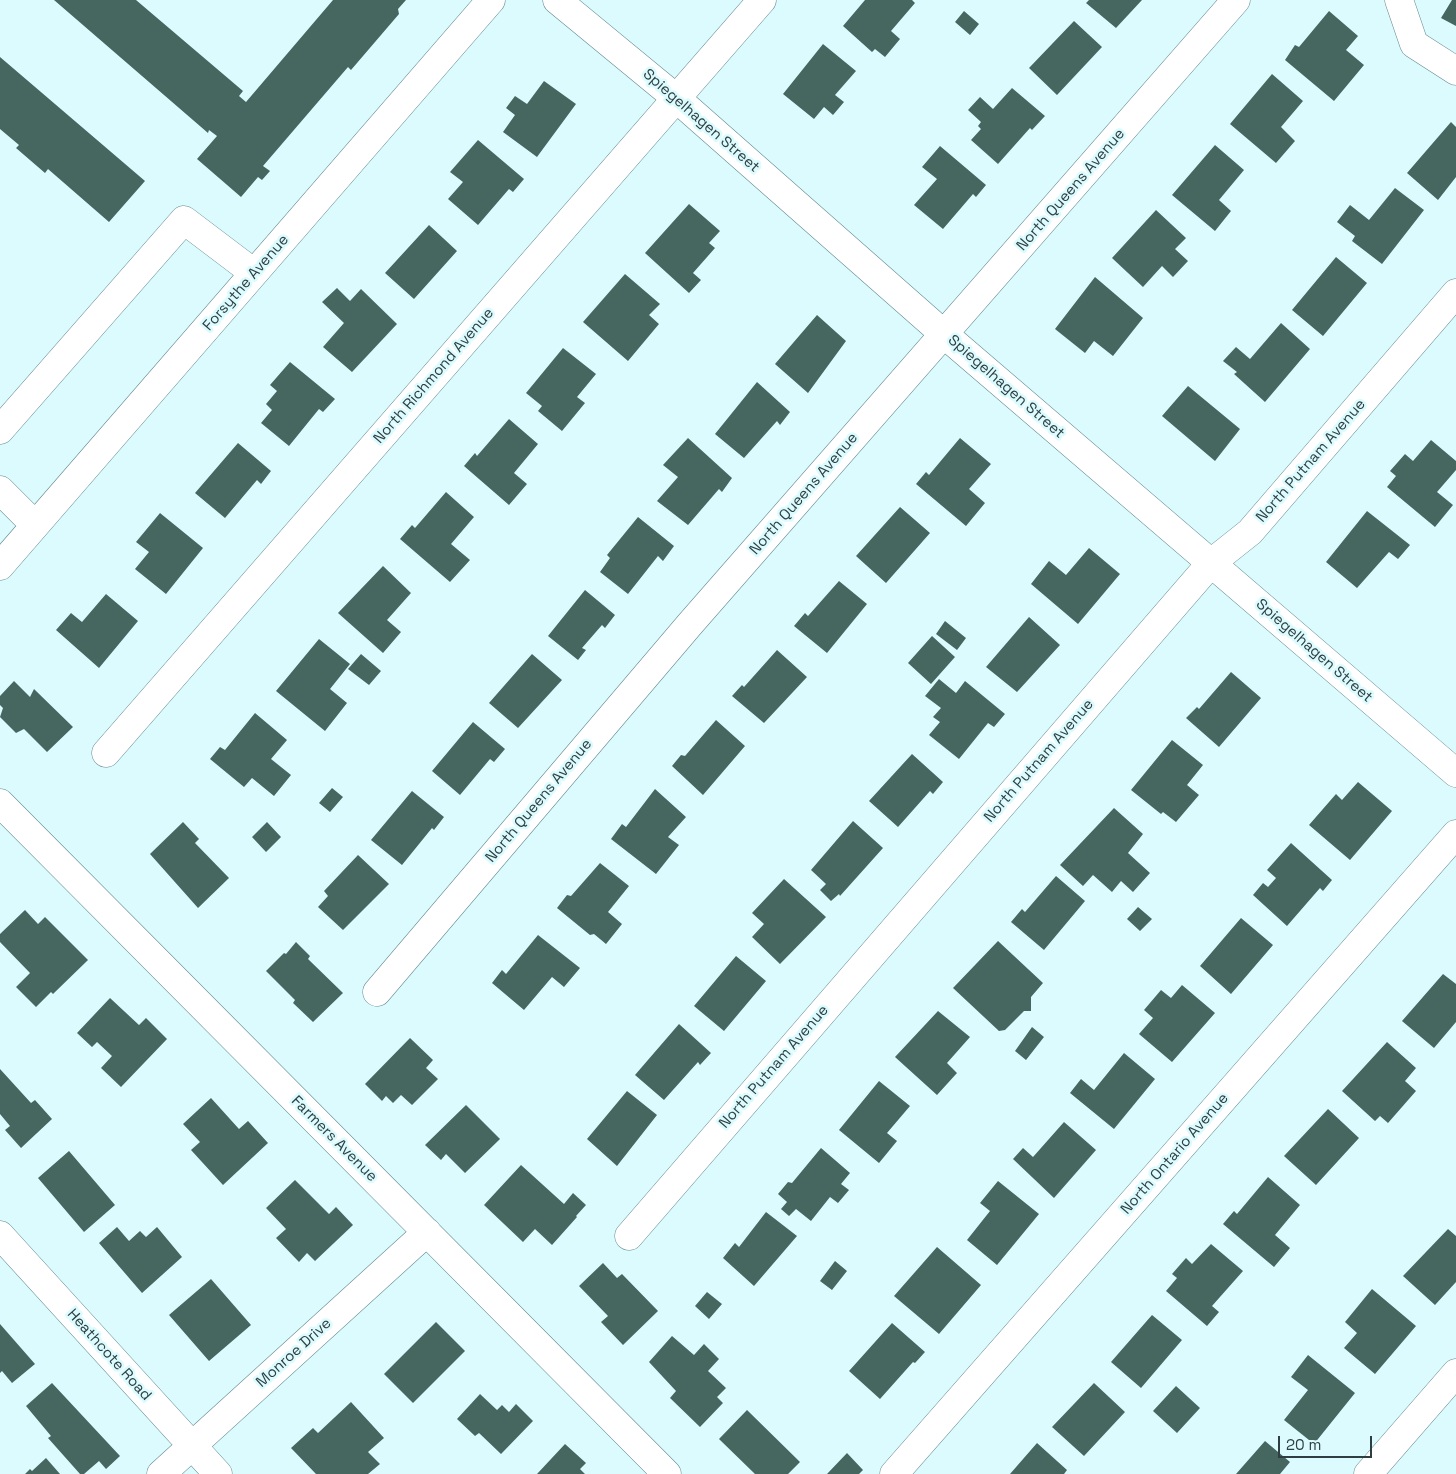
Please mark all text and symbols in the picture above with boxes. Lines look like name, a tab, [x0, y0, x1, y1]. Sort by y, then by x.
street label: Spiegelhagen Street	[639, 65, 763, 177]
street label: North Queens Avenue	[1013, 125, 1129, 255]
street label: Forsythe Avenue	[199, 231, 293, 335]
street label: North Richmond Avenue	[370, 304, 498, 448]
street label: Spiegelhagen Street	[944, 331, 1068, 443]
street label: North Putnam Avenue	[1253, 396, 1369, 526]
street label: North Queens Avenue	[746, 429, 862, 559]
street label: Spiegelhagen Street	[1252, 595, 1376, 707]
street label: North Putnam Avenue	[981, 696, 1097, 826]
street label: North Queens Avenue	[482, 736, 596, 866]
street label: North Putnam Avenue	[716, 1002, 832, 1132]
street label: North Ontario Avenue	[1117, 1090, 1233, 1218]
street label: Farmers Avenue	[287, 1092, 381, 1186]
street label: Heathcote Road	[63, 1305, 155, 1405]
street label: Monroe Drive	[253, 1315, 335, 1391]
scale bar	[1281, 1426, 1375, 1458]
text: 20 m	[1286, 1435, 1321, 1454]

